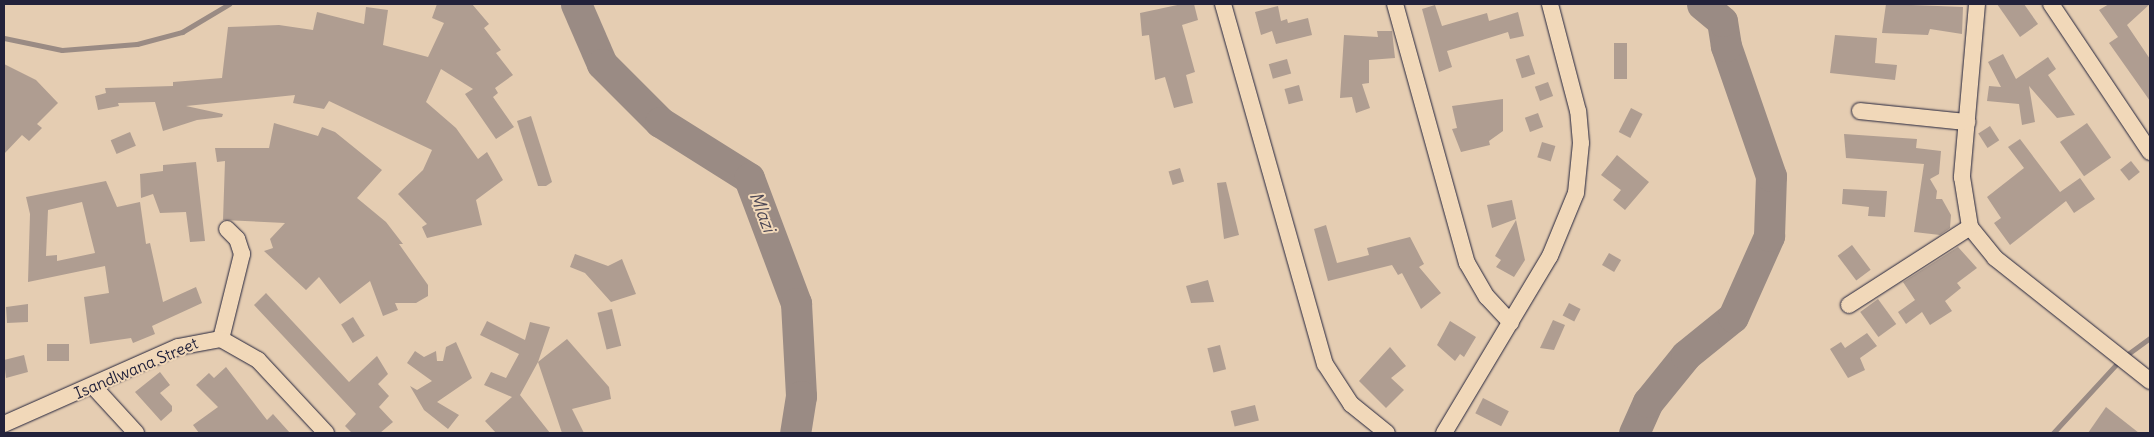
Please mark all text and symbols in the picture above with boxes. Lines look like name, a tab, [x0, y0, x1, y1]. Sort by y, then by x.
water label: Mlazi	[744, 189, 780, 235]
street label: Isandlwana Street	[71, 333, 201, 403]

